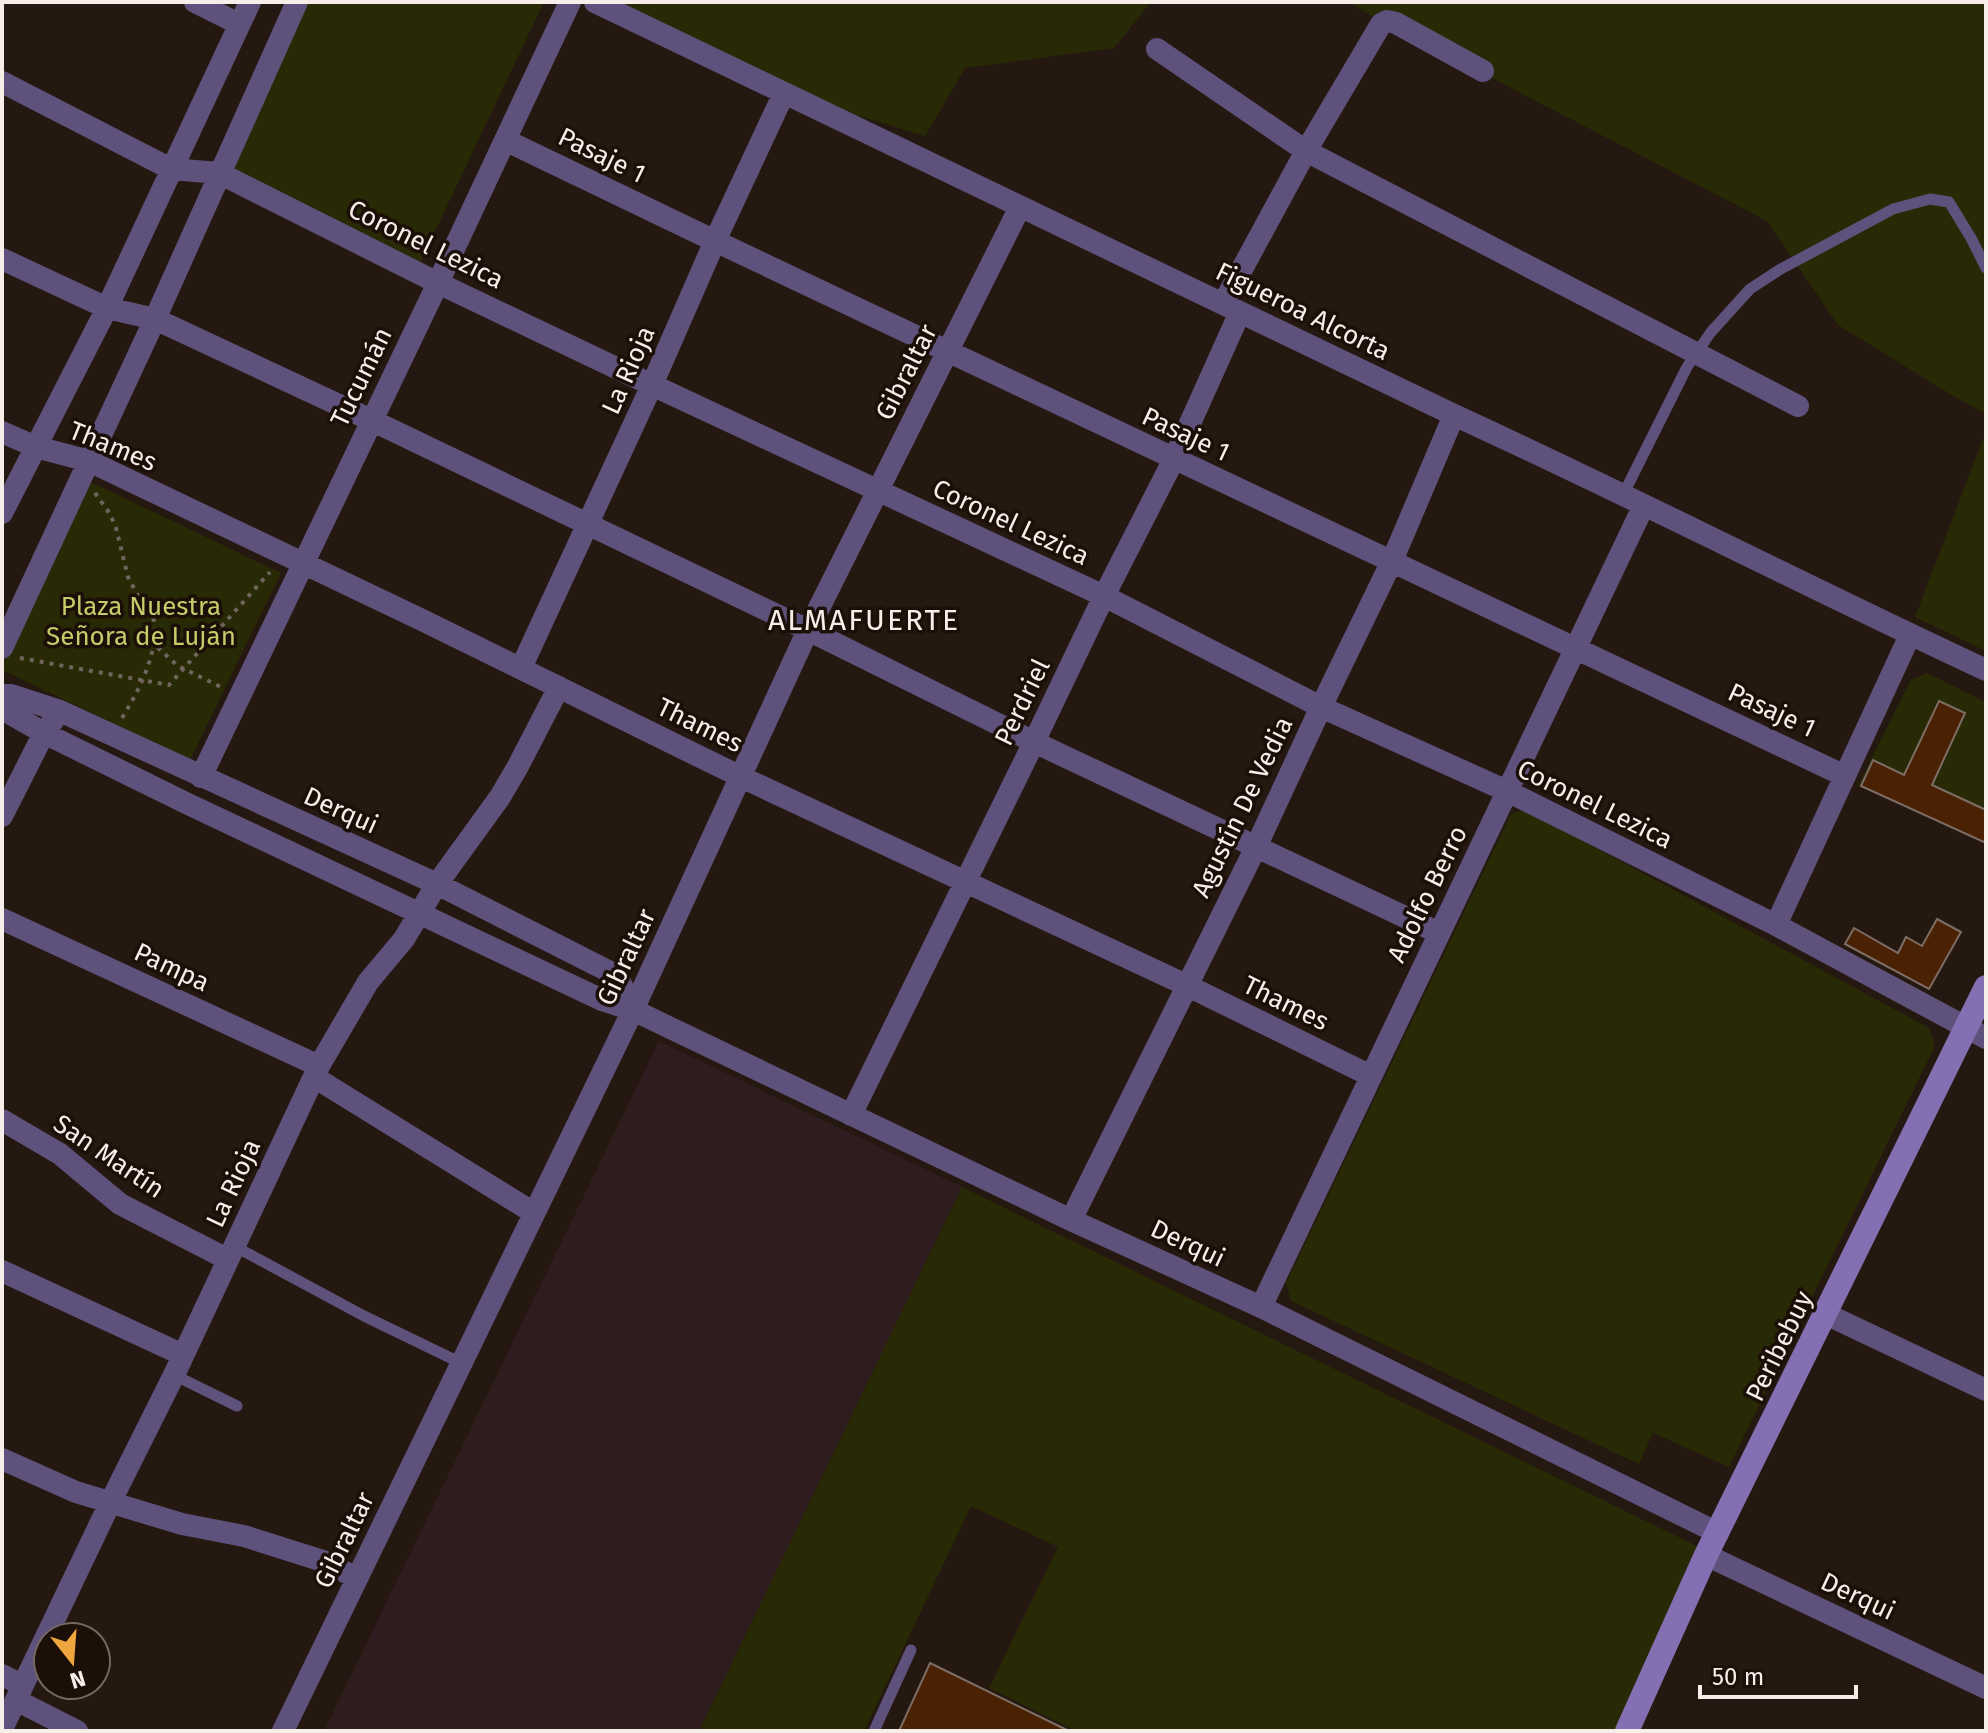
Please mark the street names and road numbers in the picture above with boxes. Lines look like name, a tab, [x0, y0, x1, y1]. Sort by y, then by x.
street label: Pasaje 1	[553, 121, 650, 190]
street label: Coronel Lezica	[343, 194, 508, 295]
street label: Figueroa Alcorta	[1211, 256, 1395, 367]
street label: Gibraltar	[869, 319, 944, 425]
street label: La Rioja	[595, 321, 662, 419]
street label: Tucumán	[324, 323, 399, 432]
street label: Pasaje 1	[1137, 401, 1234, 468]
street label: Thames	[65, 415, 161, 478]
street label: Coronel Lezica	[928, 473, 1094, 572]
street label: Perdriel	[988, 654, 1057, 751]
street label: Pasaje 1	[1723, 677, 1820, 744]
street label: Thames	[652, 691, 748, 759]
street label: Agustín De Vedia	[1185, 712, 1300, 903]
street label: Coronel Lezica	[1512, 754, 1677, 855]
street label: Derqui	[299, 780, 383, 841]
street label: Adolfo Berro	[1381, 821, 1474, 968]
street label: Gibraltar	[591, 904, 662, 1011]
street label: Pampa	[129, 937, 214, 998]
street label: Thames	[1238, 969, 1334, 1037]
street label: San Martín	[47, 1108, 170, 1205]
street label: La Rioja	[200, 1134, 267, 1232]
street label: Derqui	[1146, 1213, 1230, 1274]
street label: Peribebuy	[1739, 1286, 1820, 1406]
street label: Gibraltar	[308, 1487, 381, 1593]
street label: Derqui	[1816, 1566, 1900, 1627]

